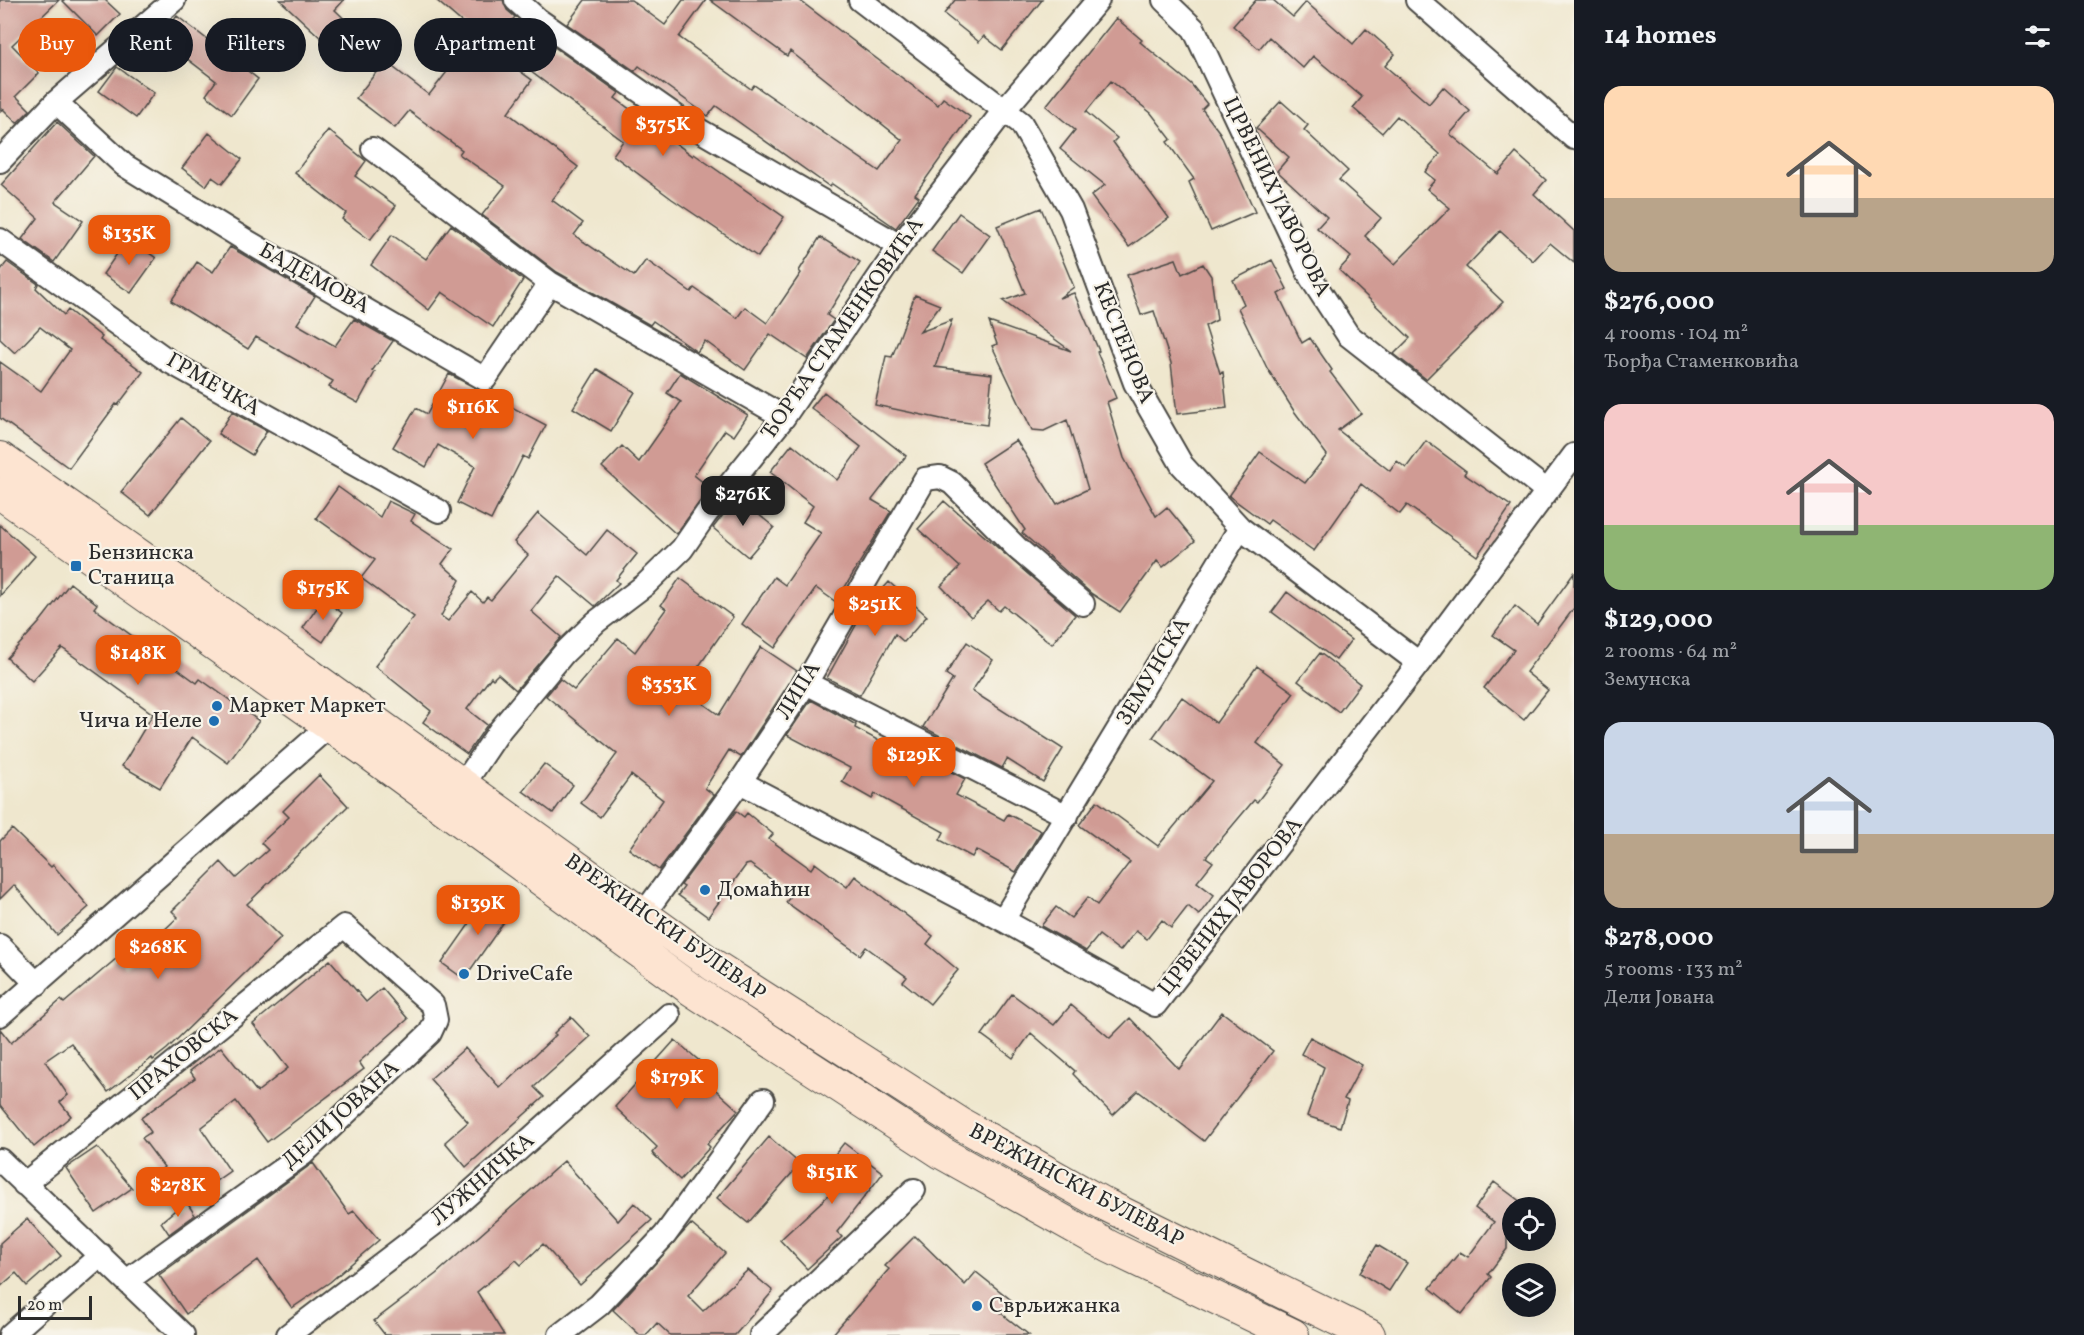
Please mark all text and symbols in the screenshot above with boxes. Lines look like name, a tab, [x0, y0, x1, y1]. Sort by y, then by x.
chip: Buy	[18, 18, 96, 72]
chip: Rent	[108, 18, 193, 72]
chip: Filters	[205, 18, 306, 72]
chip: New	[318, 18, 402, 72]
chip: Apartment	[414, 18, 557, 72]
text: 14 homes	[1604, 18, 1717, 54]
icon: filters	[2021, 20, 2054, 53]
street label: ЦРВЕНИХ ЈАВОРОВА	[1214, 92, 1338, 302]
pin: $375K	[621, 106, 705, 157]
text: $375K	[635, 111, 691, 139]
icon: home	[1775, 125, 1883, 233]
street label: ЂОРЂА СТАМЕНКОВИЋА	[754, 212, 932, 446]
pin: $135K	[87, 215, 171, 266]
text: $135K	[102, 220, 156, 248]
street label: БАДЕМОВА	[253, 236, 375, 322]
street label: КЕСТЕНОВА	[1084, 277, 1162, 409]
text: $276,000	[1604, 284, 1714, 320]
text: 4 rooms · 104 m²	[1604, 320, 1748, 348]
street label: ГРМЕЧКА	[160, 346, 266, 424]
text: Ђорђа Стаменковића	[1604, 348, 1799, 376]
pin: $116K	[431, 389, 515, 440]
text: $116K	[447, 394, 499, 422]
icon: home	[1775, 443, 1883, 551]
pin: $276K	[701, 476, 785, 527]
text: $276K	[715, 481, 771, 509]
place label: Бензинска Станица	[88, 538, 194, 594]
marker: Бензинска Станица	[69, 559, 83, 573]
pin: $175K	[281, 570, 365, 621]
text: $175K	[297, 575, 349, 603]
pin: $251K	[833, 586, 917, 637]
text: $251K	[848, 591, 902, 619]
text: $129,000	[1604, 602, 1713, 638]
street label: ЗЕМУНСКА	[1109, 612, 1199, 732]
pin: $148K	[96, 635, 180, 686]
text: 2 rooms · 64 m²	[1604, 638, 1737, 666]
text: $148K	[110, 640, 166, 668]
street label: ЛИПА	[769, 656, 829, 726]
pin: $353K	[627, 666, 711, 717]
text: Земунска	[1604, 666, 1691, 694]
text: $353K	[641, 671, 697, 699]
place label: Маркет Маркет	[229, 691, 386, 722]
marker: Маркет Маркет	[210, 699, 224, 713]
place label: Чича и Неле	[79, 706, 202, 737]
marker: Чича и Неле	[207, 714, 221, 728]
pin: $129K	[872, 737, 956, 788]
text: $129K	[886, 742, 942, 770]
icon: home	[1775, 761, 1883, 869]
street label: ЦРВЕНИХ ЈАВОРОВА	[1151, 811, 1311, 1003]
street label: ВРЕЖИНСКИ БУЛЕВАР	[558, 847, 772, 1009]
place label: Домаћин	[717, 875, 810, 906]
marker: Домаћин	[698, 883, 712, 897]
pin: $139K	[436, 885, 520, 936]
text: $139K	[451, 890, 505, 918]
text: $278,000	[1604, 920, 1714, 956]
pin: $268K	[116, 929, 200, 980]
text: $268K	[129, 934, 187, 962]
text: 5 rooms · 133 m²	[1604, 956, 1743, 984]
place label: DriveCafe	[476, 959, 573, 990]
marker: DriveCafe	[457, 967, 471, 981]
text: Дели Јована	[1604, 984, 1715, 1012]
street label: ПРАХОВСКА	[123, 1001, 245, 1109]
street label: ДЕЛИ ЈОВАНА	[275, 1054, 407, 1176]
pin: $179K	[635, 1059, 719, 1110]
text: $179K	[650, 1064, 704, 1092]
street label: ВРЕЖИНСКИ БУЛЕВАР	[963, 1116, 1189, 1256]
street label: ЛУЖНИЧКА	[424, 1126, 542, 1234]
pin: $151K	[790, 1154, 874, 1205]
text: $151K	[806, 1159, 858, 1187]
pin: $278K	[136, 1167, 220, 1218]
text: $278K	[150, 1172, 206, 1200]
map controls	[1502, 1197, 1556, 1317]
button: locate	[1502, 1197, 1556, 1251]
button: layers	[1502, 1263, 1556, 1317]
place label: Сврљижанка	[989, 1291, 1121, 1322]
scale bar	[18, 1293, 92, 1320]
text: 20 m	[27, 1295, 62, 1317]
marker: Сврљижанка	[970, 1299, 984, 1313]

